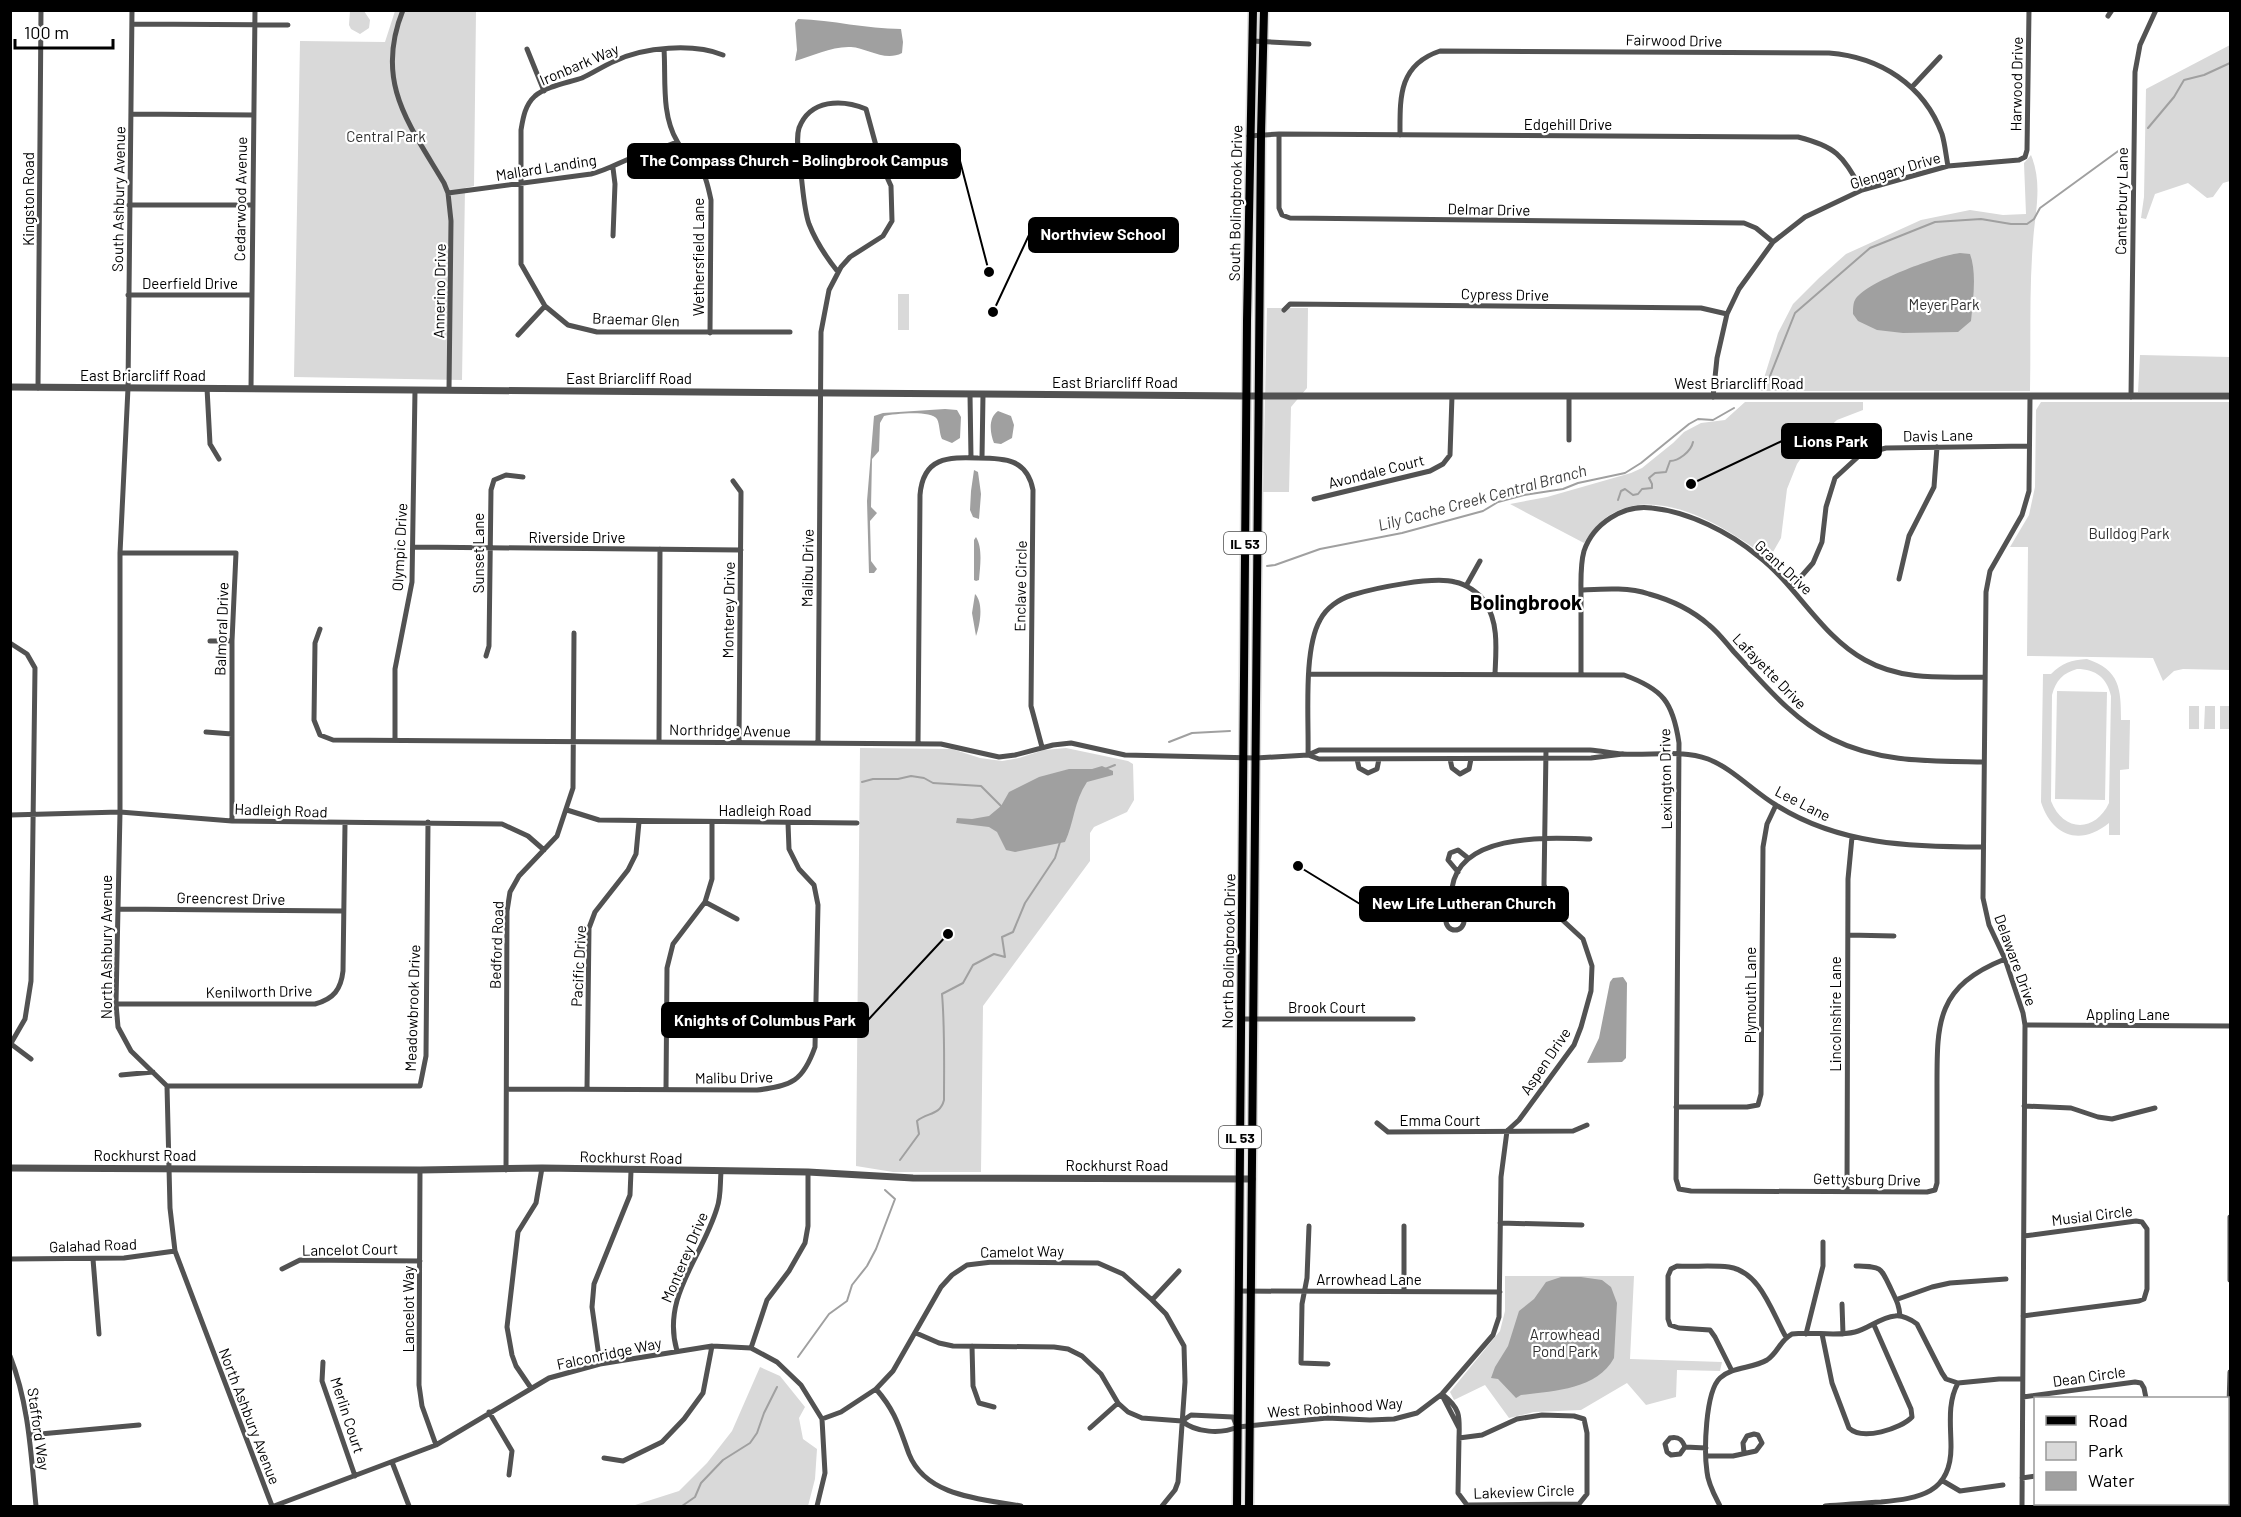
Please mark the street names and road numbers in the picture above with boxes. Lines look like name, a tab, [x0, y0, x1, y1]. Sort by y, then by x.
street label: Fairwood Drive	[1625, 30, 1723, 50]
street label: Harwood Drive	[2006, 36, 2026, 132]
street label: Ironbark Way	[537, 39, 621, 89]
street label: Edgehill Drive	[1524, 115, 1612, 133]
street label: South Bolingbrook Drive	[1225, 125, 1245, 281]
street label: South Ashbury Avenue	[108, 126, 128, 272]
street label: Cedarwood Avenue	[230, 137, 250, 261]
street label: Canterbury Lane	[2111, 147, 2131, 255]
street label: Glengary Drive	[1848, 148, 1942, 192]
street label: Mallard Landing	[494, 150, 598, 184]
street label: Kingston Road	[19, 152, 37, 246]
street label: Wethersfield Lane	[689, 198, 707, 316]
street label: Delmar Drive	[1448, 199, 1530, 219]
street label: Annerino Drive	[429, 243, 449, 339]
street label: Deerfield Drive	[142, 274, 238, 292]
street label: Cypress Drive	[1461, 284, 1549, 304]
street label: Braemar Glen	[592, 308, 680, 330]
street label: East Briarcliff Road	[80, 366, 206, 384]
street label: East Briarcliff Road	[566, 369, 692, 387]
street label: East Briarcliff Road	[1052, 373, 1178, 391]
street label: West Briarcliff Road	[1674, 374, 1804, 392]
street label: Davis Lane	[1903, 425, 1973, 445]
street label: Avondale Court	[1326, 450, 1426, 492]
street label: Olympic Drive	[388, 502, 410, 592]
street label: Sunset Lane	[469, 513, 487, 593]
street label: Riverside Drive	[529, 528, 625, 546]
street label: Malibu Drive	[797, 529, 817, 607]
road number: IL 53	[1224, 532, 1266, 554]
street label: Grant Drive	[1751, 536, 1817, 598]
street label: Enclave Circle	[1010, 540, 1030, 632]
street label: Monterey Drive	[718, 561, 738, 659]
street label: Balmoral Drive	[210, 582, 232, 676]
street label: Lafayette Drive	[1729, 629, 1811, 713]
street label: Northridge Avenue	[669, 720, 791, 740]
street label: Lexington Drive	[1655, 728, 1675, 830]
street label: Lee Lane	[1772, 781, 1834, 825]
street label: Hadleigh Road	[234, 799, 328, 821]
street label: Hadleigh Road	[718, 801, 812, 819]
street label: North Bolingbrook Drive	[1218, 873, 1238, 1029]
street label: North Ashbury Avenue	[97, 875, 115, 1019]
street label: Greencrest Drive	[177, 888, 285, 908]
street label: Bedford Road	[485, 901, 507, 989]
street label: Delaware Drive	[1991, 912, 2041, 1008]
street label: Pacific Drive	[567, 925, 589, 1007]
street label: Meadowbrook Drive	[401, 944, 423, 1072]
street label: Plymouth Lane	[1741, 947, 1759, 1043]
street label: Lincolnshire Lane	[1826, 956, 1844, 1072]
street label: Kenilworth Drive	[206, 981, 312, 1001]
street label: Brook Court	[1288, 998, 1366, 1016]
street label: Appling Lane	[2086, 1005, 2170, 1023]
street label: Aspen Drive	[1516, 1024, 1574, 1098]
street label: Malibu Drive	[695, 1067, 773, 1087]
street label: Emma Court	[1400, 1111, 1481, 1129]
road number: IL 53	[1219, 1126, 1261, 1148]
street label: Rockhurst Road	[94, 1146, 197, 1164]
street label: Rockhurst Road	[579, 1147, 683, 1167]
street label: Rockhurst Road	[1066, 1156, 1169, 1174]
street label: Gettysburg Drive	[1813, 1169, 1921, 1189]
street label: Musial Circle	[2050, 1201, 2134, 1229]
street label: Monterey Drive	[657, 1209, 711, 1305]
street label: Galahad Road	[49, 1234, 137, 1256]
street label: Lancelot Court	[302, 1239, 398, 1259]
street label: Camelot Way	[980, 1241, 1064, 1261]
street label: Lancelot Way	[399, 1265, 417, 1352]
street label: Arrowhead Lane	[1316, 1270, 1422, 1288]
street label: Falconridge Way	[555, 1333, 663, 1373]
street label: North Ashbury Avenue	[216, 1345, 284, 1487]
street label: Dean Circle	[2051, 1362, 2127, 1390]
street label: Merlin Court	[327, 1375, 369, 1455]
street label: Stafford Way	[24, 1386, 54, 1472]
street label: West Robinhood Way	[1267, 1393, 1403, 1421]
street label: Lakeview Circle	[1473, 1480, 1575, 1502]

